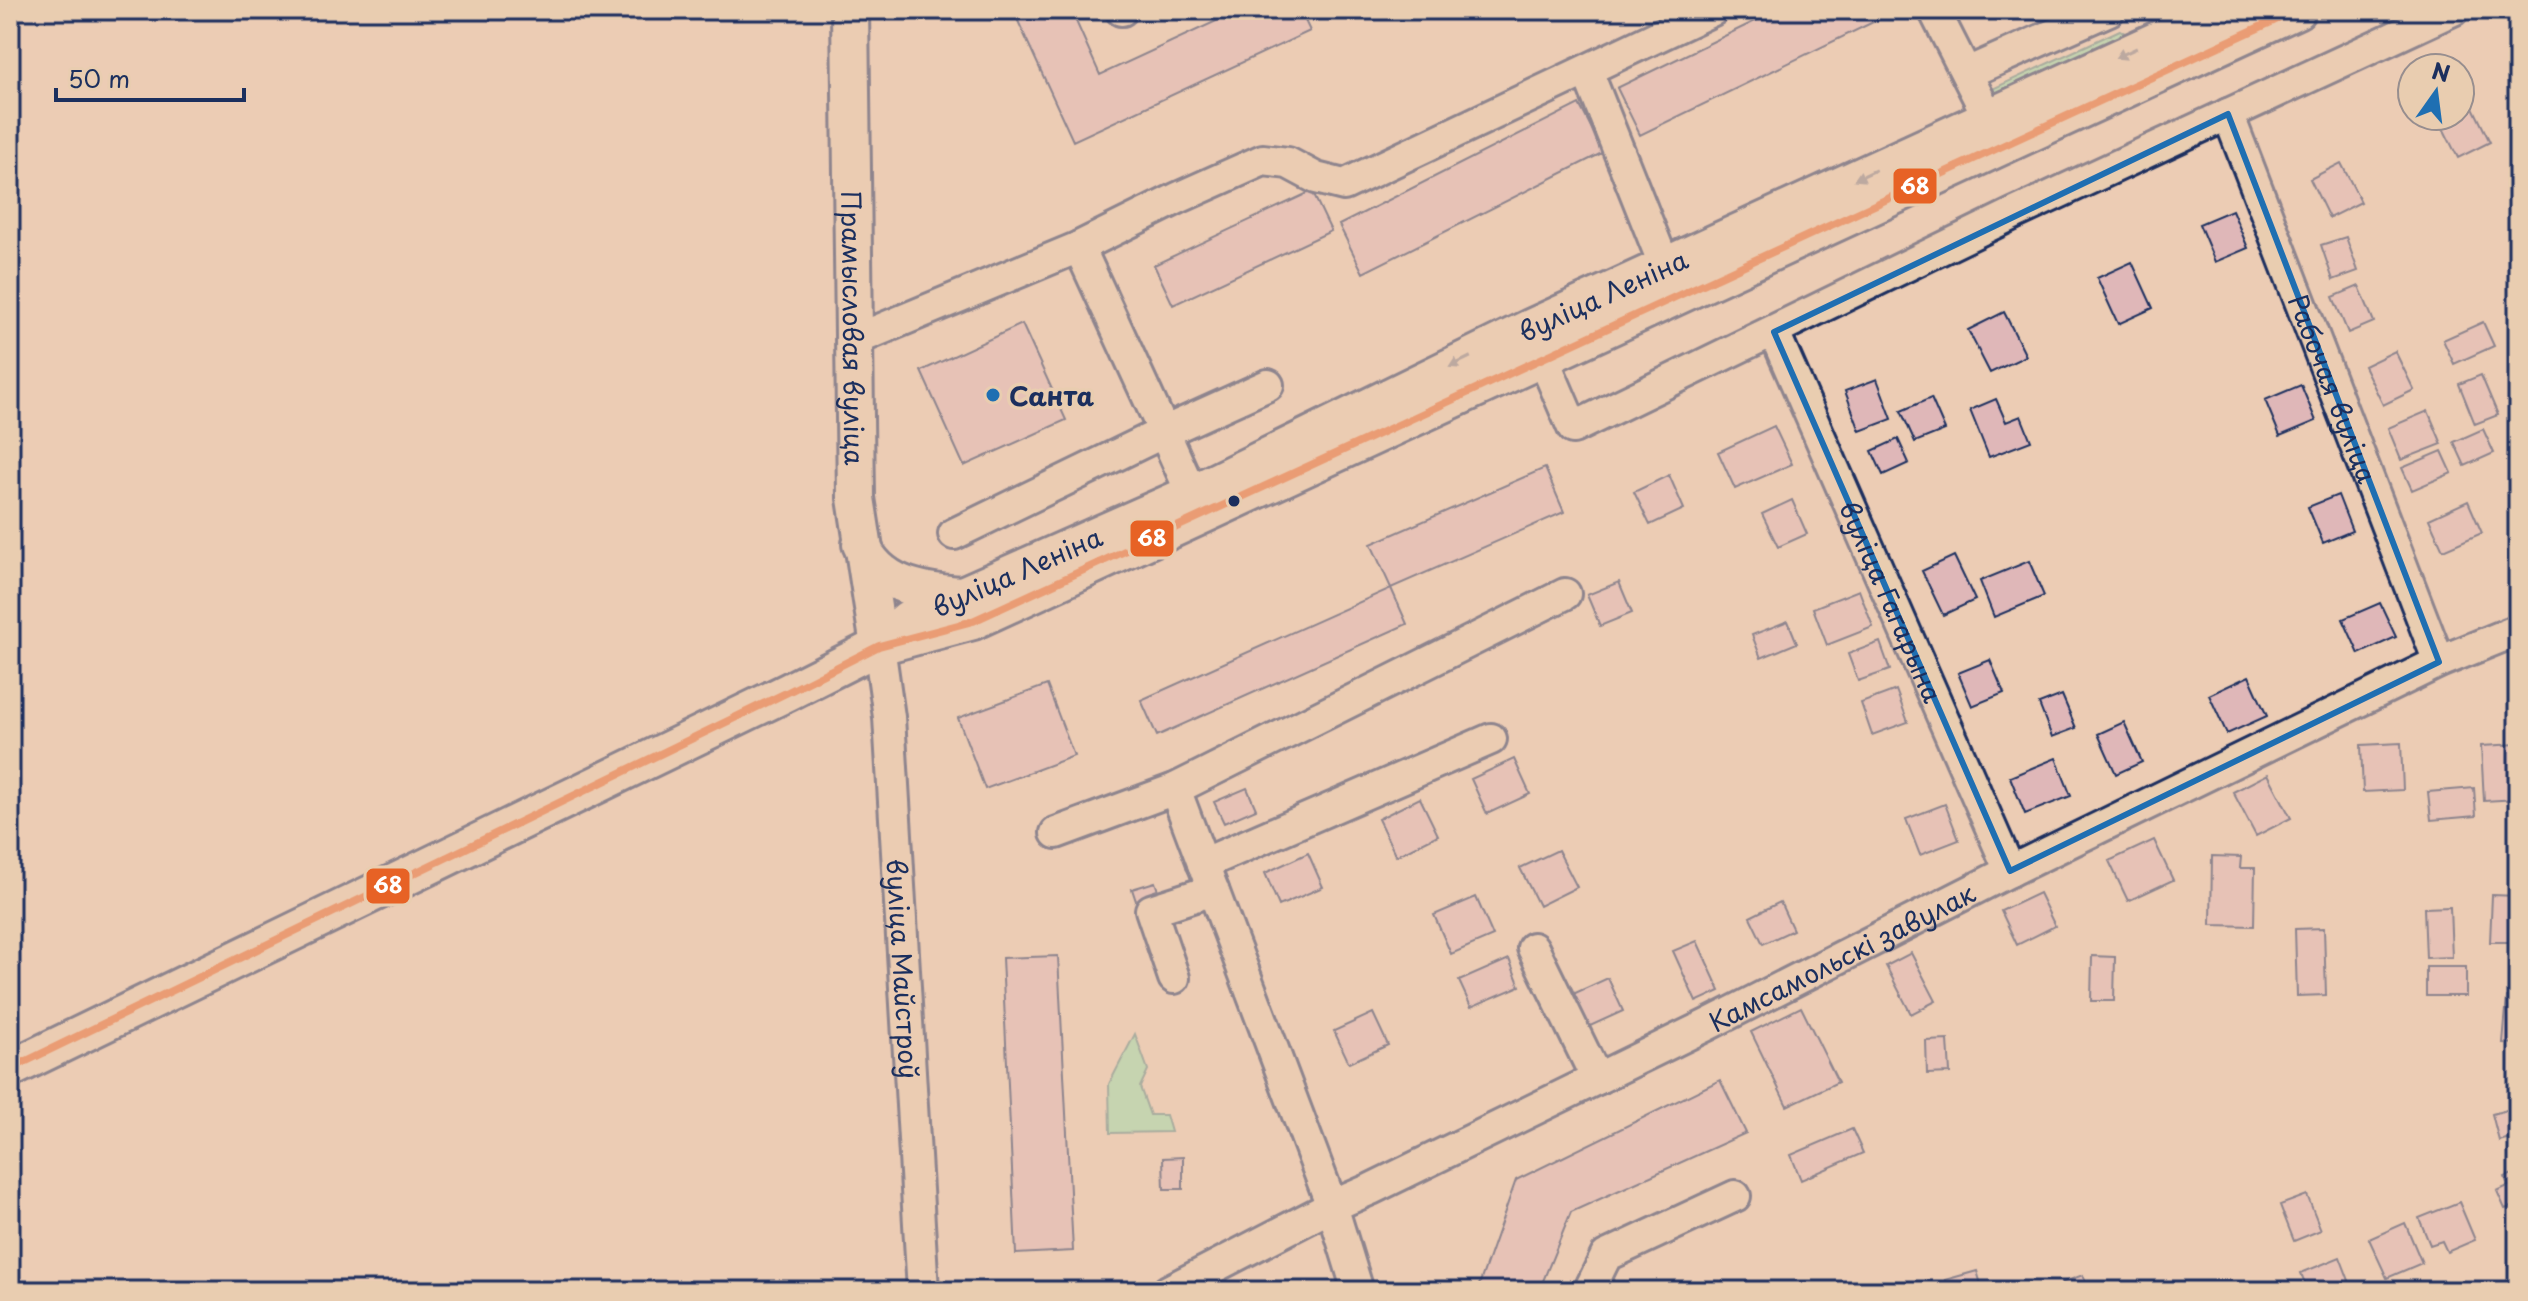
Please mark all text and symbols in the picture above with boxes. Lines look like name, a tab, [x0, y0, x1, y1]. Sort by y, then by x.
one-way arrow	[2114, 46, 2138, 60]
scale bar	[56, 52, 244, 102]
north arrow	[2396, 52, 2476, 132]
text: N	[2429, 53, 2454, 89]
text: 50 m	[68, 60, 130, 96]
line badge: 68	[1892, 167, 1938, 205]
one-way arrow	[1853, 168, 1877, 182]
text: 68	[1900, 168, 1930, 201]
street label: Прамысловая вуліца	[833, 190, 875, 466]
street label: вуліца Леніна	[1511, 239, 1694, 350]
street label: Рабочая вуліца	[2280, 288, 2388, 489]
one-way arrow	[1448, 356, 1471, 369]
place label: Санта	[1009, 376, 1094, 415]
marker: Санта	[984, 386, 1002, 404]
unlabelled marker	[1226, 493, 1242, 509]
street label: вуліца Гагарына	[1831, 494, 1954, 709]
street label: вуліца Леніна	[925, 516, 1109, 626]
line badge: 68	[1129, 519, 1175, 558]
text: 68	[1137, 520, 1167, 553]
street label: вуліца Майстроў	[878, 858, 930, 1080]
line badge: 68	[365, 867, 411, 905]
text: 68	[373, 867, 403, 900]
street label: Камсамольскі завулак	[1702, 872, 1982, 1041]

